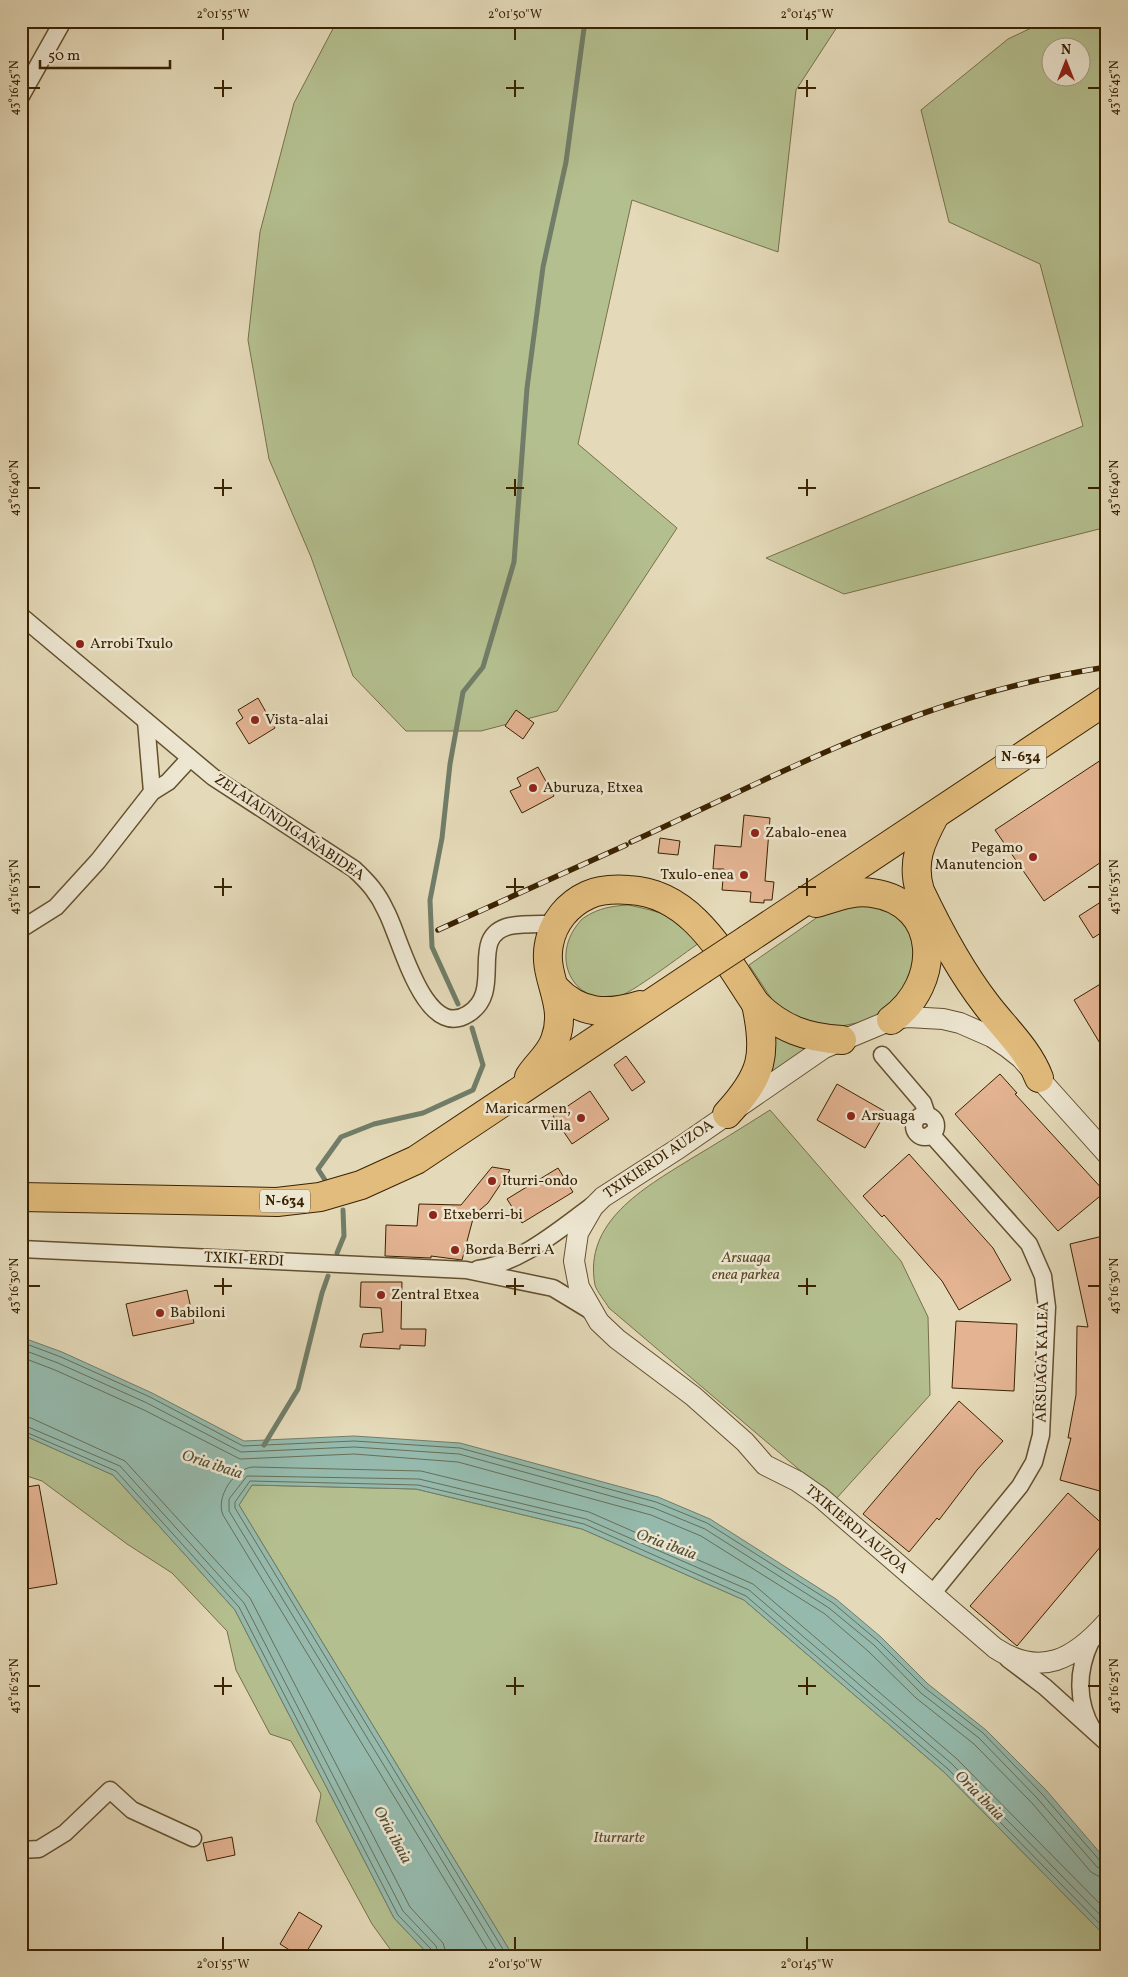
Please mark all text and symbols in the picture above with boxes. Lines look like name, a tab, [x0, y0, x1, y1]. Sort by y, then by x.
text: 2°01'55"W	[197, 7, 250, 23]
text: 2°01'50"W	[488, 7, 542, 23]
text: 2°01'45"W	[780, 7, 834, 23]
scale bar	[40, 38, 170, 70]
north arrow	[1040, 38, 1090, 88]
text: N	[1061, 41, 1071, 60]
text: 50 m	[48, 46, 80, 67]
text: 43°16'45"N	[7, 60, 23, 116]
text: 43°16'45"N	[1107, 60, 1123, 116]
text: 43°16'40"N	[7, 460, 23, 516]
text: 43°16'40"N	[1107, 460, 1123, 516]
place label: Arrobi Txulo	[90, 634, 173, 655]
marker: Arrobi Txulo	[74, 638, 86, 650]
place label: Vista-alai	[265, 710, 328, 731]
marker: Vista-alai	[249, 714, 261, 726]
road number: N-634	[996, 746, 1046, 769]
street label: ZELAIAUNDIGAÑABIDEA	[209, 770, 369, 887]
place label: Aburuza, Etxea	[543, 778, 643, 799]
marker: Aburuza, Etxea	[527, 782, 539, 794]
place label: Zabalo-enea	[765, 823, 847, 844]
marker: Zabalo-enea	[749, 827, 761, 839]
place label: Pegamo Manutencion	[935, 838, 1023, 876]
marker: Pegamo Manutencion	[1027, 851, 1039, 863]
text: 43°16'35"N	[7, 859, 23, 915]
text: 43°16'35"N	[1107, 859, 1123, 915]
place label: Txulo-enea	[660, 865, 734, 886]
marker: Txulo-enea	[738, 869, 750, 881]
place label: Maricarmen, Villa	[485, 1099, 571, 1137]
place label: Arsuaga	[861, 1106, 915, 1127]
marker: Arsuaga	[845, 1110, 857, 1122]
marker: Maricarmen, Villa	[575, 1112, 587, 1124]
street label: TXIKIERDI AUZOA	[600, 1115, 719, 1205]
place label: Iturri-ondo	[502, 1171, 578, 1192]
marker: Iturri-ondo	[486, 1175, 498, 1187]
road number: N-634	[260, 1190, 310, 1212]
place label: Etxeberri-bi	[443, 1205, 523, 1226]
marker: Etxeberri-bi	[427, 1209, 439, 1221]
place label: Borda Berri A	[465, 1240, 555, 1261]
marker: Borda Berri A	[449, 1244, 461, 1256]
street label: TXIKI-ERDI	[203, 1247, 285, 1273]
park label: Arsuaga enea parkea	[712, 1248, 780, 1286]
text: 43°16'30"N	[7, 1258, 23, 1314]
text: 43°16'30"N	[1107, 1258, 1123, 1314]
place label: Zentral Etxea	[391, 1285, 479, 1306]
marker: Zentral Etxea	[375, 1289, 387, 1301]
street label: ARSUAGA KALEA	[1031, 1301, 1055, 1423]
place label: Babiloni	[170, 1303, 225, 1324]
marker: Babiloni	[154, 1307, 166, 1319]
water label: Oria ibaia	[179, 1445, 246, 1485]
street label: TXIKIERDI AUZOA	[800, 1481, 912, 1580]
water label: Oria ibaia	[633, 1524, 700, 1566]
text: 43°16'25"N	[7, 1658, 23, 1714]
text: 43°16'25"N	[1107, 1658, 1123, 1714]
water label: Oria ibaia	[949, 1766, 1009, 1826]
water label: Oria ibaia	[367, 1802, 417, 1868]
park label: Iturrarte	[593, 1828, 645, 1849]
text: 2°01'55"W	[197, 1957, 250, 1973]
text: 2°01'50"W	[488, 1957, 542, 1973]
text: 2°01'45"W	[780, 1957, 834, 1973]

